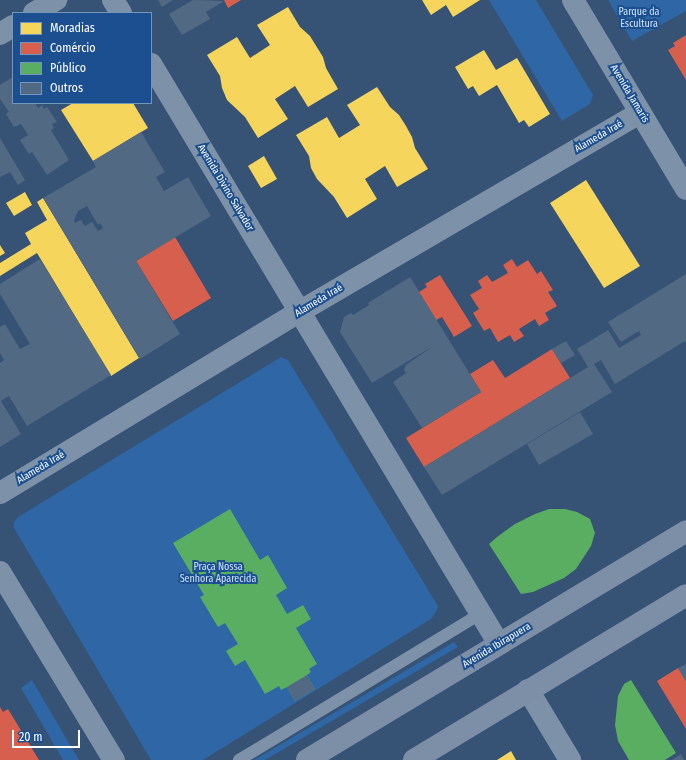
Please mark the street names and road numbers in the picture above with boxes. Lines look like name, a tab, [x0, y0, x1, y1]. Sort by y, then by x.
street label: Avenida Jamaris	[607, 63, 651, 125]
street label: Alameda Iraé	[573, 118, 625, 156]
street label: Avenida Divino Salvador	[194, 143, 256, 233]
street label: Alameda Iraé	[293, 282, 345, 320]
street label: Alameda Iraé	[15, 449, 67, 487]
street label: Avenida Ibirapuera	[461, 621, 533, 671]

